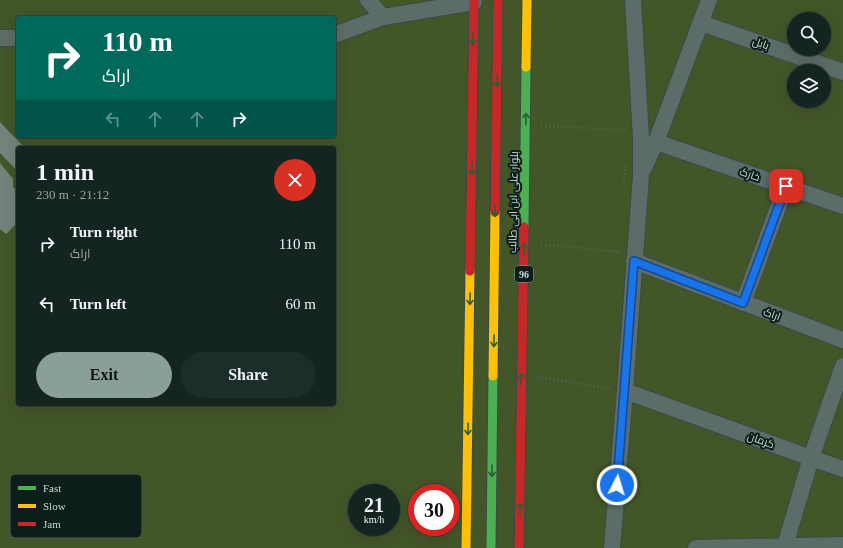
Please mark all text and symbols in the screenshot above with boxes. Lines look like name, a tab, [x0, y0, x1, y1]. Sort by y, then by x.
map controls	[787, 12, 831, 108]
button: search	[787, 12, 831, 56]
text: 110 m	[102, 26, 173, 57]
icon: right	[36, 32, 88, 84]
one-way arrow	[469, 32, 477, 45]
street label: بابل	[751, 35, 771, 52]
button: layers	[787, 64, 831, 108]
text: اراک	[102, 66, 131, 86]
one-way arrow	[493, 74, 501, 87]
icon: left	[102, 108, 124, 130]
icon: ahead	[144, 108, 166, 130]
icon: ahead	[186, 108, 208, 130]
icon: right	[228, 108, 250, 130]
one-way arrow	[522, 113, 530, 126]
street label: بلوار علی ابن ابی طالب	[506, 151, 521, 253]
text: 1 min	[36, 159, 94, 185]
button: close	[274, 159, 316, 201]
one-way arrow	[468, 162, 475, 175]
street label: خارک	[738, 165, 762, 184]
pin	[769, 169, 803, 203]
icon: arrive	[775, 175, 797, 197]
text: 230 m · 21:12	[36, 187, 109, 202]
one-way arrow	[491, 204, 499, 217]
text: Turn right	[70, 224, 137, 240]
icon: right	[36, 233, 58, 255]
text: 110 m	[279, 236, 316, 252]
one-way arrow	[520, 243, 528, 256]
text: اراک	[70, 246, 91, 261]
road number: 96	[515, 266, 533, 282]
one-way arrow	[466, 292, 474, 305]
icon: left	[36, 293, 58, 315]
text: Turn left	[70, 296, 127, 312]
text: 60 m	[286, 296, 316, 312]
street label: اراک	[761, 305, 782, 324]
one-way arrow	[490, 334, 497, 347]
button: Exit	[36, 352, 172, 398]
button: Share	[180, 352, 316, 398]
one-way arrow	[517, 373, 525, 386]
one-way arrow	[464, 422, 472, 435]
street label: کرمان	[746, 430, 776, 451]
one-way arrow	[488, 464, 496, 477]
position arrow	[596, 464, 638, 506]
legend	[10, 474, 142, 538]
text: Fast	[43, 482, 61, 494]
speed limit sign: 30	[408, 484, 460, 536]
text: 21	[364, 494, 384, 516]
text: Slow	[43, 500, 66, 512]
one-way arrow	[516, 503, 524, 516]
text: km/h	[364, 514, 384, 525]
text: Jam	[43, 518, 61, 530]

